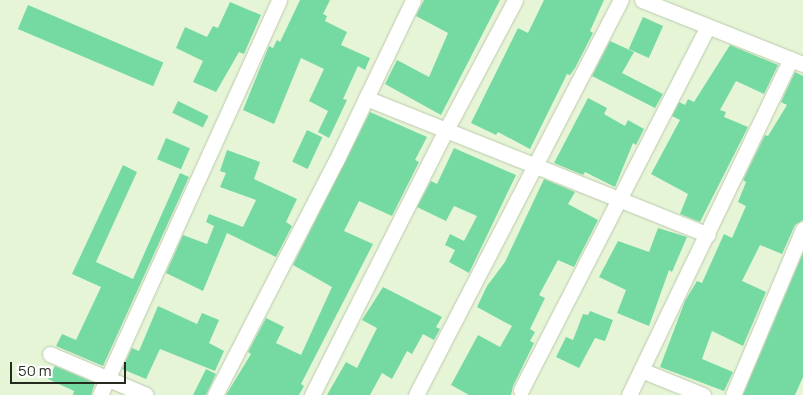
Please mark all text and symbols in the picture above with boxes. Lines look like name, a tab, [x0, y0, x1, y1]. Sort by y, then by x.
scale bar	[12, 352, 129, 384]
text: 50 m	[18, 360, 52, 381]

